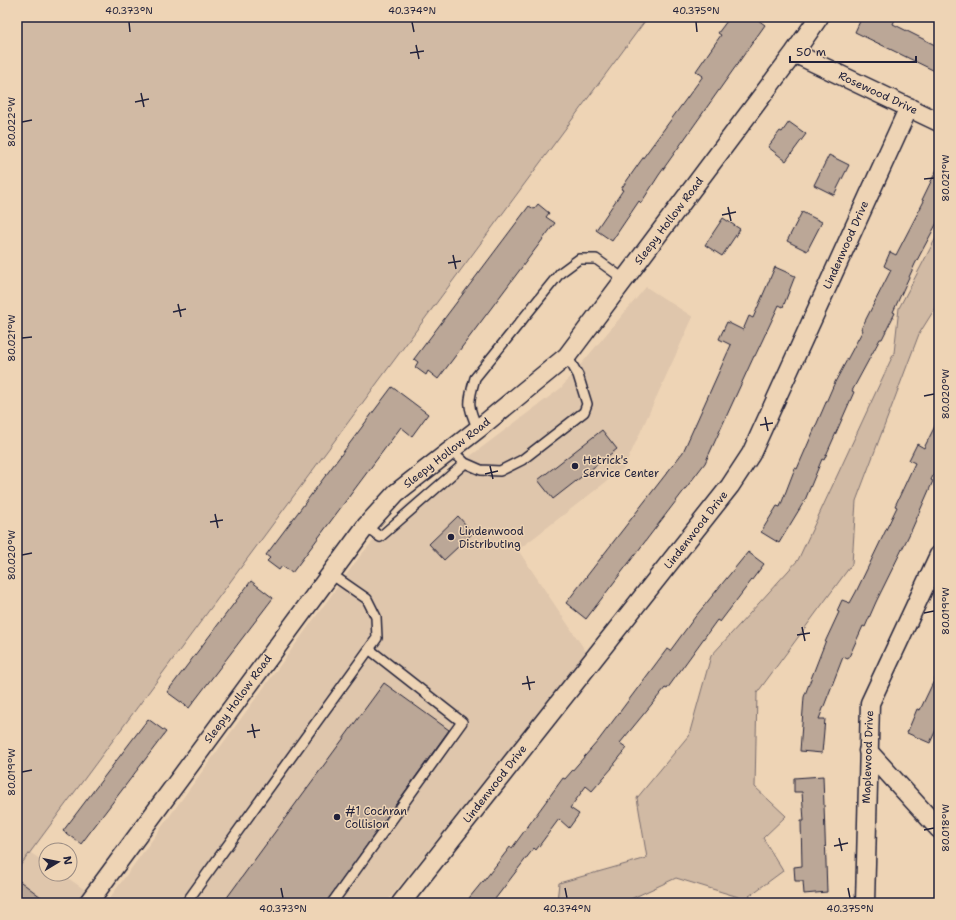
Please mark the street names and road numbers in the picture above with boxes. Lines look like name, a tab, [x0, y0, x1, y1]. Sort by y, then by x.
street label: Rosewood Drive	[836, 68, 920, 118]
street label: Sleepy Hollow Road	[631, 174, 707, 268]
street label: Lindenwood Drive	[820, 198, 872, 292]
street label: Sleepy Hollow Road	[400, 414, 494, 492]
street label: Lindenwood Drive	[661, 488, 731, 572]
street label: Sleepy Hollow Road	[201, 652, 275, 746]
street label: Maplewood Drive	[859, 710, 877, 804]
street label: Lindenwood Drive	[460, 742, 530, 826]

